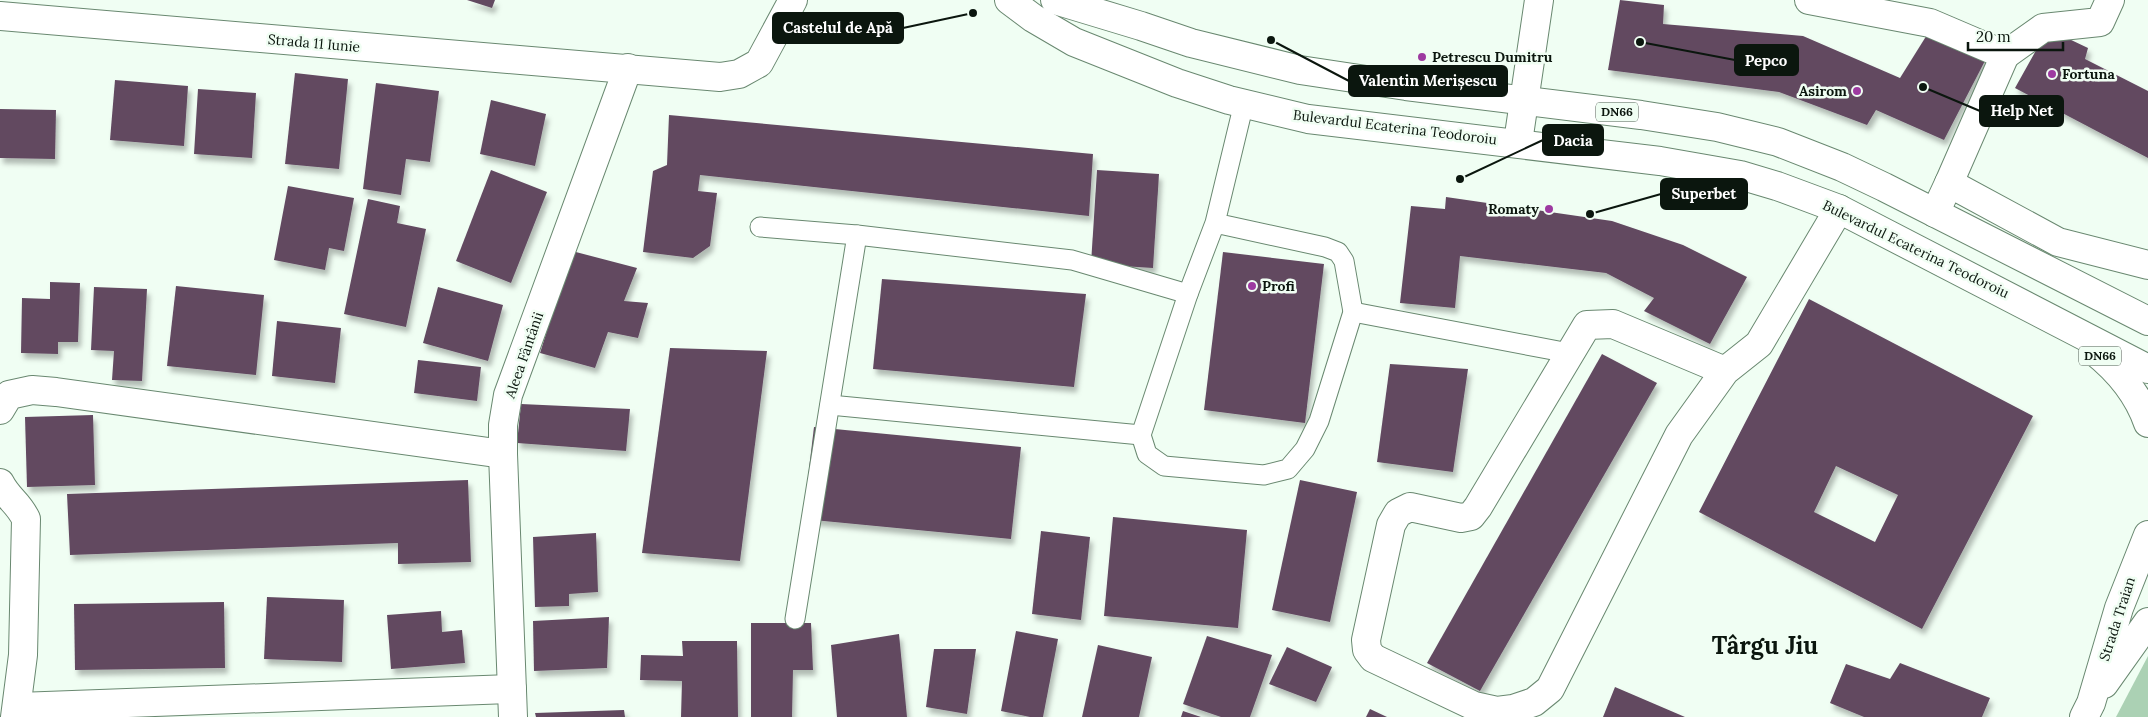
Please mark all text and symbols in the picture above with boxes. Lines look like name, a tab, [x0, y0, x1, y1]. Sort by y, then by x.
callout: Castelul de Apă	[773, 13, 903, 43]
text: Castelul de Apă	[783, 18, 893, 37]
scale bar	[1968, 20, 2063, 52]
text: 20 m	[1976, 27, 2011, 46]
street label: Strada 11 Iunie	[267, 30, 361, 56]
callout: Pepco	[1735, 45, 1798, 75]
place label: Petrescu Dumitru	[1432, 48, 1553, 66]
marker: Petrescu Dumitru	[1416, 51, 1428, 63]
text: Pepco	[1745, 51, 1788, 70]
place label: Fortuna	[2062, 65, 2115, 83]
callout: Valentin Merișescu	[1349, 66, 1507, 96]
marker: Fortuna	[2046, 68, 2058, 80]
text: Valentin Merișescu	[1359, 71, 1497, 91]
place label: Asirom	[1799, 82, 1847, 100]
marker: Asirom	[1851, 85, 1863, 97]
callout: Help Net	[1980, 96, 2063, 126]
text: Help Net	[1991, 101, 2054, 120]
road number: DN66	[1596, 102, 1638, 121]
street label: Bulevardul Ecaterina Teodoroiu	[1292, 106, 1498, 148]
callout: Dacia	[1543, 125, 1603, 155]
text: Dacia	[1553, 131, 1593, 150]
callout: Superbet	[1661, 179, 1747, 209]
text: Superbet	[1671, 184, 1737, 203]
street label: Bulevardul Ecaterina Teodoroiu	[1820, 196, 2012, 302]
place label: Romaty	[1488, 200, 1539, 218]
marker: Romaty	[1543, 203, 1555, 215]
place label: Profi	[1262, 277, 1295, 295]
marker: Profi	[1246, 280, 1258, 292]
street label: Aleea Fântânii	[500, 309, 547, 402]
road number: DN66	[2079, 346, 2121, 366]
street label: Strada Traian	[2095, 574, 2139, 663]
district label: Târgu Jiu	[1712, 630, 1818, 661]

